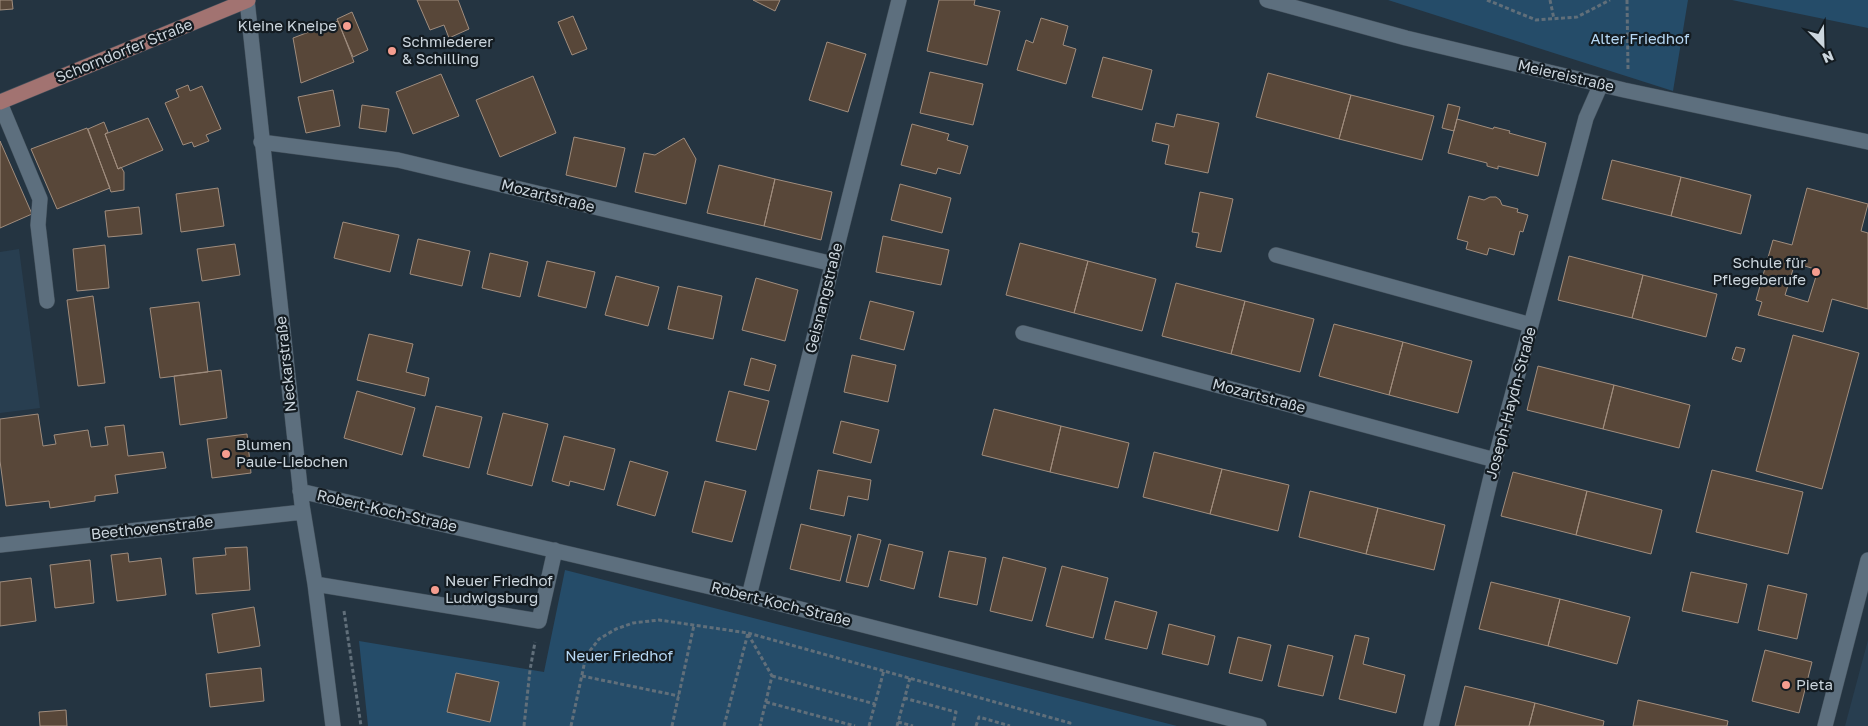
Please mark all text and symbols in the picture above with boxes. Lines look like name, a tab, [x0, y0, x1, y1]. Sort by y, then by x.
street label: Schorndorfer Straße	[53, 14, 195, 86]
place label: Kleine Kneipe	[238, 16, 337, 34]
marker: Kleine Kneipe	[341, 20, 353, 32]
north arrow	[1798, 20, 1848, 70]
park label: Alter Friedhof	[1591, 29, 1690, 47]
place label: Schmiederer & Schilling	[402, 32, 493, 67]
marker: Schmiederer & Schilling	[386, 45, 398, 57]
text: N	[1820, 48, 1836, 67]
street label: Meiereistraße	[1516, 55, 1616, 95]
street label: Mozartstraße	[500, 175, 597, 215]
street label: Geisnangstraße	[801, 241, 845, 355]
place label: Schule für Pflegeberufe	[1712, 253, 1806, 288]
marker: Schule für Pflegeberufe	[1810, 266, 1822, 278]
street label: Neckarstraße	[271, 315, 299, 413]
street label: Joseph-Haydn-Straße	[1481, 324, 1539, 481]
street label: Mozartstraße	[1211, 374, 1308, 416]
place label: Blumen Paule-Liebchen	[236, 435, 348, 470]
marker: Blumen Paule-Liebchen	[220, 448, 232, 460]
street label: Robert-Koch-Straße	[315, 485, 459, 535]
street label: Beethovenstraße	[90, 512, 214, 542]
place label: Neuer Friedhof Ludwigsburg	[445, 571, 553, 606]
street label: Robert-Koch-Straße	[709, 577, 853, 629]
marker: Neuer Friedhof Ludwigsburg	[429, 584, 441, 596]
park label: Neuer Friedhof	[565, 646, 673, 664]
place label: Pieta	[1796, 675, 1833, 693]
marker: Pieta	[1780, 679, 1792, 691]

